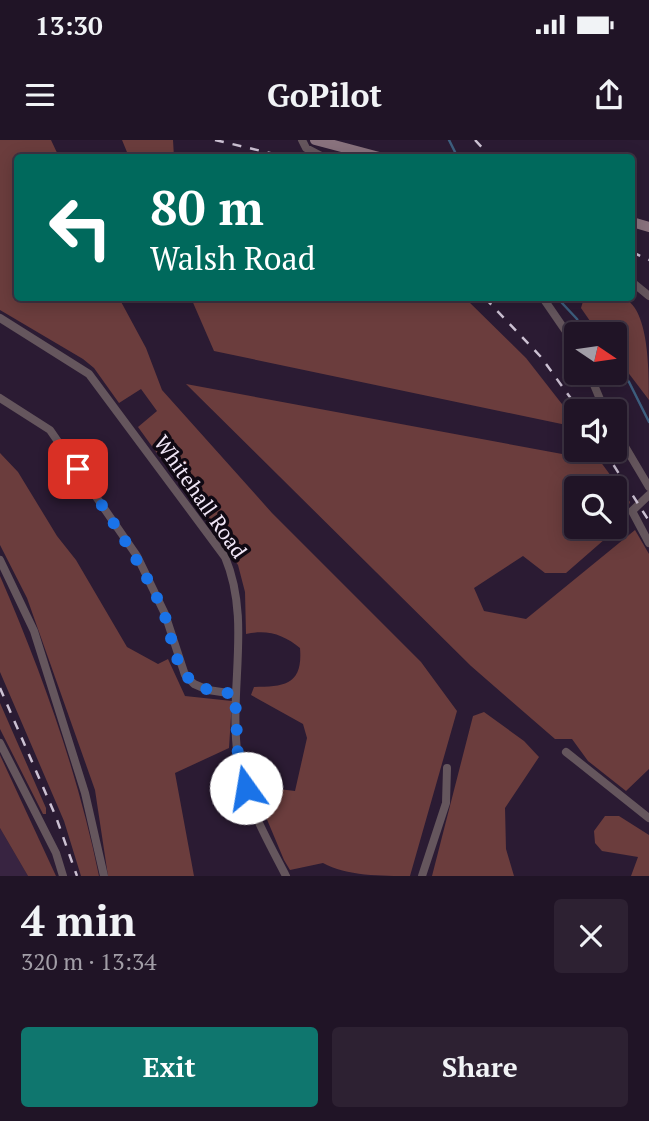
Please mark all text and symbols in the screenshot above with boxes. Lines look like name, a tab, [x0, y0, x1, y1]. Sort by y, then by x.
text: 13:30	[35, 8, 103, 42]
text: GoPilot	[267, 74, 382, 116]
icon: menu	[21, 76, 59, 114]
icon: share	[590, 76, 628, 114]
text: 80 m	[150, 174, 264, 239]
icon: left	[35, 182, 126, 273]
text: Walsh Road	[150, 237, 315, 279]
north arrow	[564, 322, 626, 385]
map controls	[564, 322, 627, 539]
button: sound	[564, 399, 627, 462]
street label: Whitehall Road	[148, 429, 254, 564]
pin	[48, 439, 108, 499]
icon: arrive	[59, 450, 97, 488]
button: search	[564, 476, 627, 539]
position arrow	[209, 751, 283, 825]
text: 4 min	[21, 892, 136, 948]
button: close	[554, 899, 628, 973]
text: 320 m · 13:34	[21, 946, 156, 977]
button: Exit	[21, 1027, 318, 1107]
button: Share	[332, 1027, 628, 1107]

